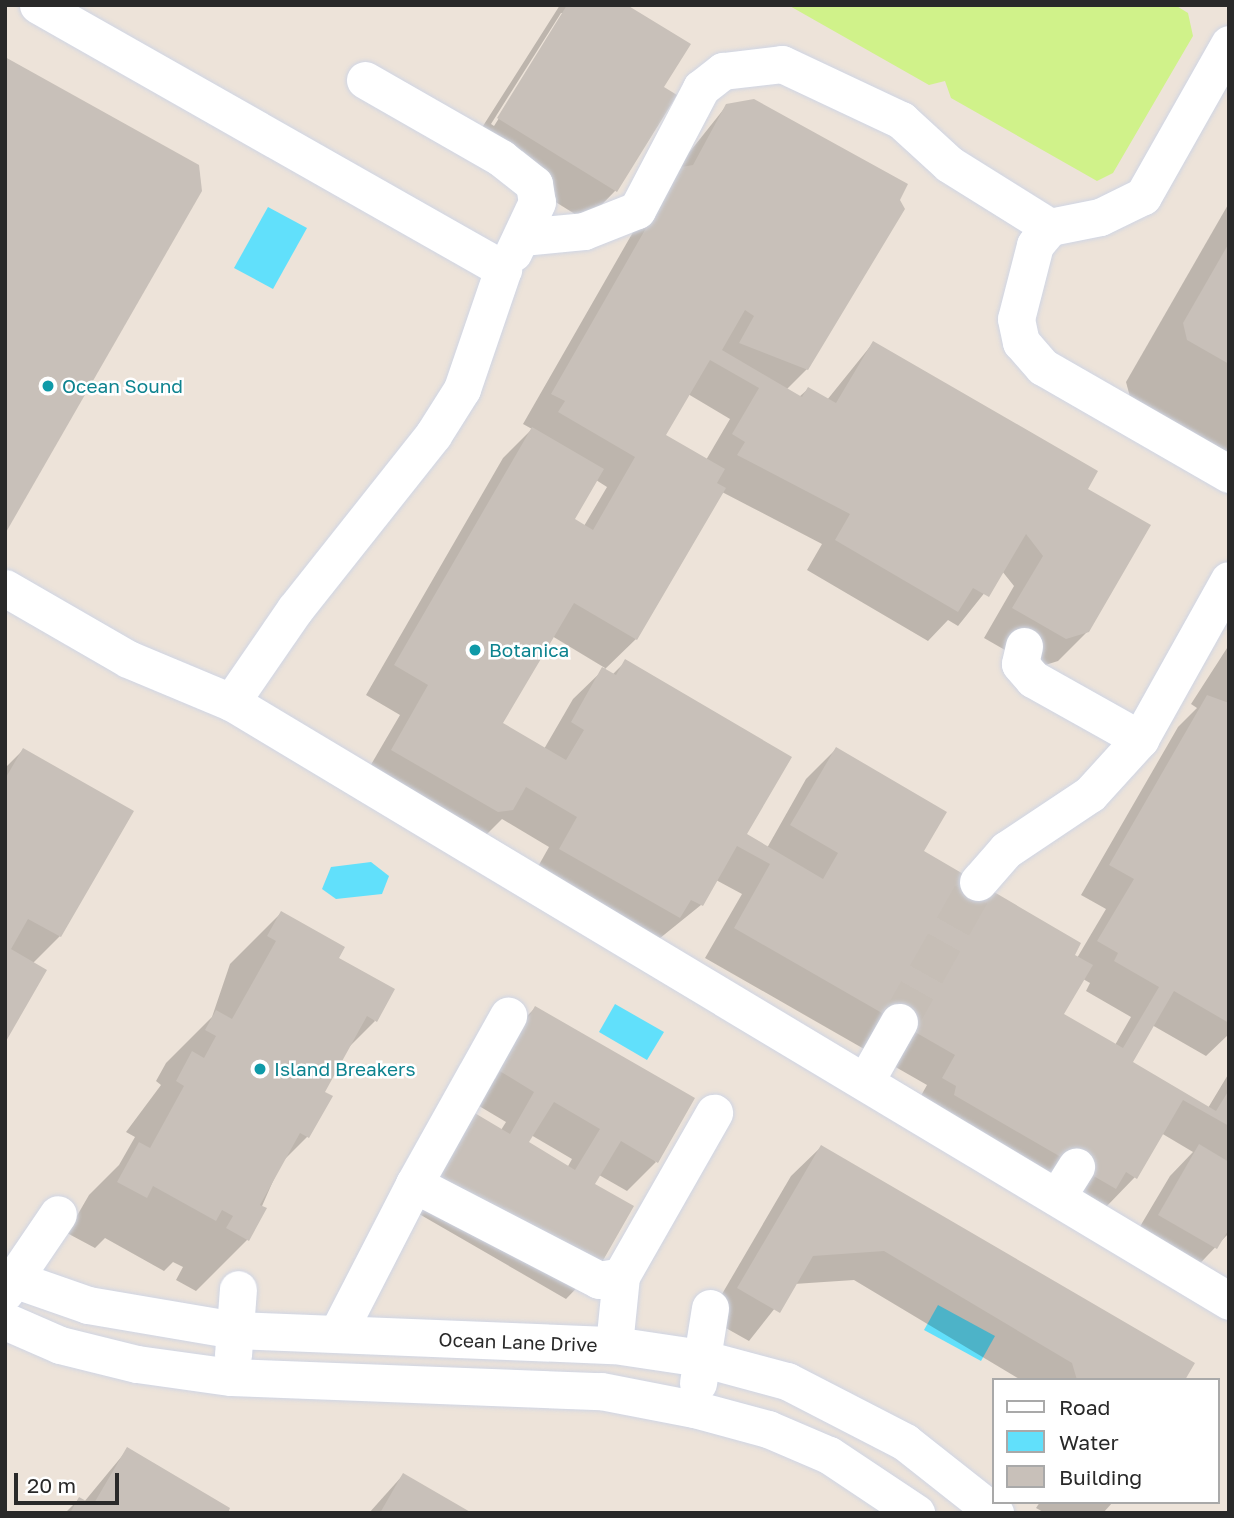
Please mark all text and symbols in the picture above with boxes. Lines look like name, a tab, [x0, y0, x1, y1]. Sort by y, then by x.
place label: Ocean Sound	[62, 375, 183, 397]
marker: Ocean Sound	[40, 378, 56, 394]
place label: Botanica	[489, 639, 569, 661]
marker: Botanica	[467, 642, 483, 658]
place label: Island Breakers	[274, 1058, 416, 1080]
marker: Island Breakers	[252, 1061, 268, 1077]
street label: Ocean Lane Drive	[438, 1328, 598, 1356]
legend	[992, 1378, 1220, 1504]
text: Road	[1059, 1394, 1110, 1420]
text: Water	[1059, 1429, 1119, 1455]
scale bar	[18, 1458, 122, 1502]
text: Building	[1059, 1464, 1142, 1490]
text: 20 m	[27, 1472, 76, 1498]

